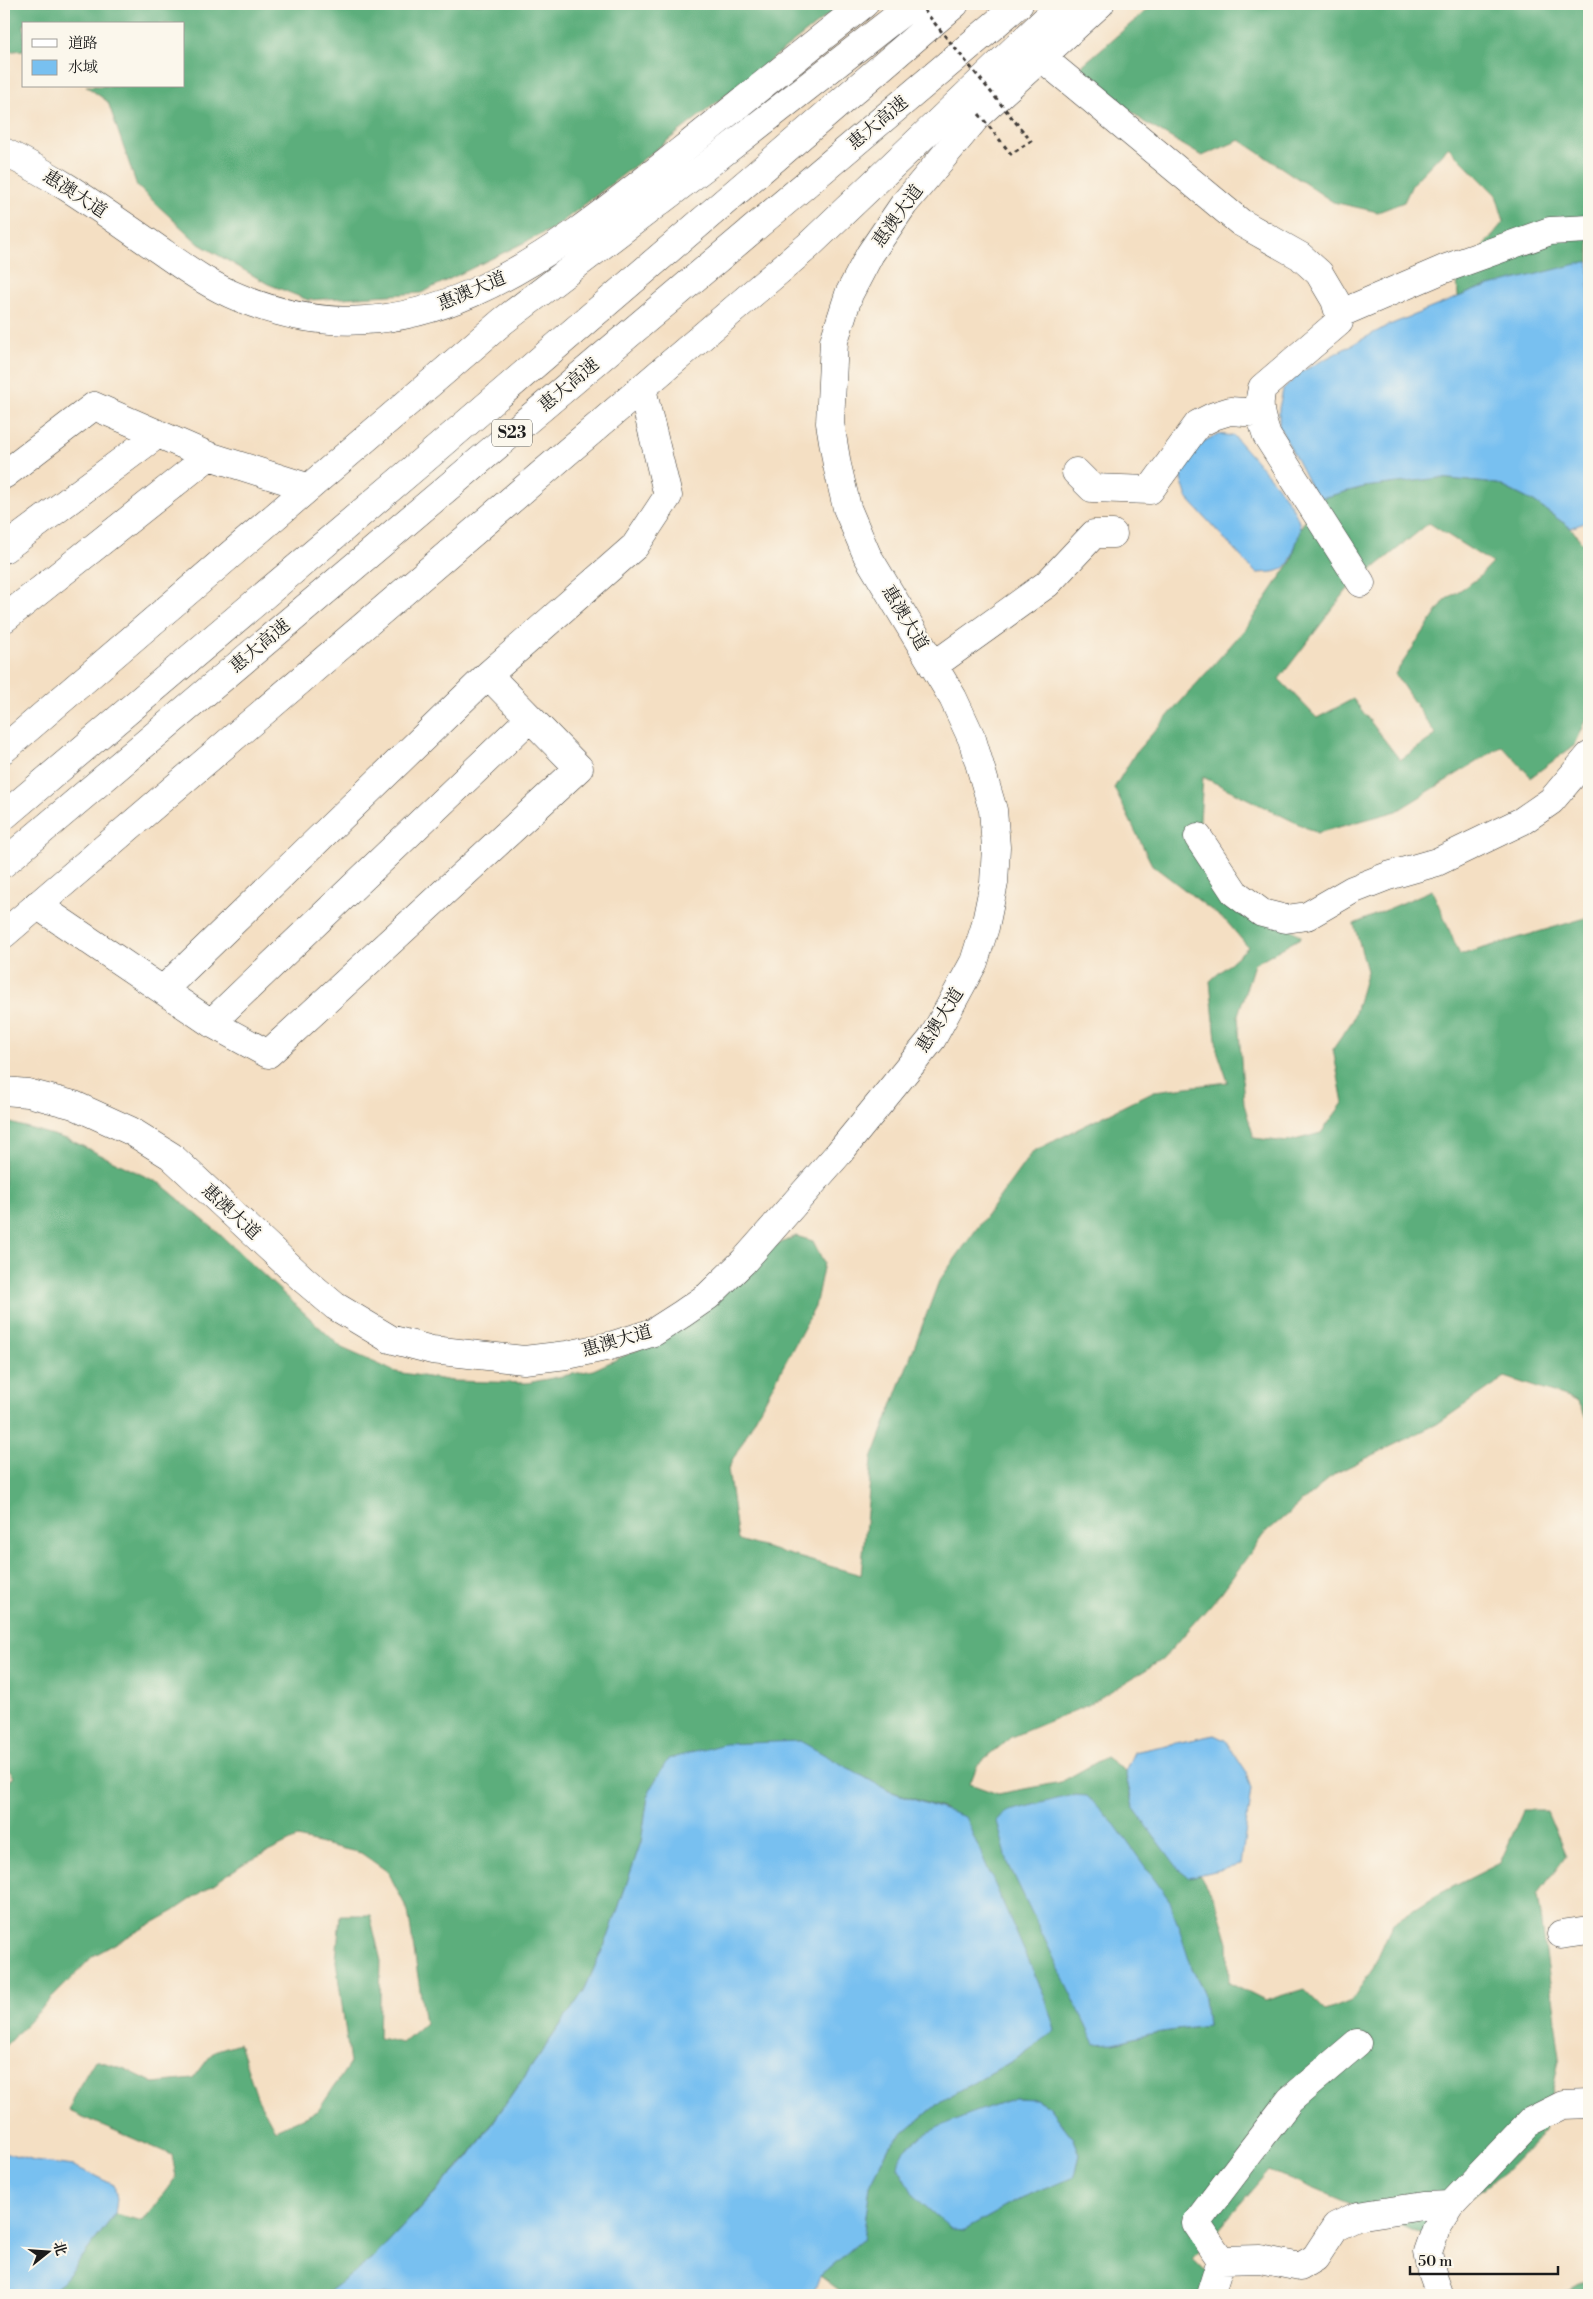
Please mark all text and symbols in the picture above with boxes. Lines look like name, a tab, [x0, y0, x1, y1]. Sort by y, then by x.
legend	[22, 22, 185, 88]
text: 道路	[68, 34, 98, 53]
text: 水域	[68, 58, 98, 77]
street label: 惠大高速	[843, 91, 913, 155]
street label: 惠澳大道	[39, 165, 111, 223]
street label: 惠澳大道	[868, 180, 928, 252]
street label: 惠澳大道	[434, 266, 510, 316]
street label: 惠大高速	[534, 353, 604, 417]
road number: S23	[492, 419, 532, 446]
street label: 惠澳大道	[877, 581, 933, 655]
street label: 惠大高速	[225, 614, 295, 678]
street label: 惠澳大道	[911, 983, 969, 1057]
street label: 惠澳大道	[197, 1179, 265, 1245]
street label: 惠澳大道	[579, 1320, 655, 1362]
north arrow	[22, 2226, 72, 2276]
text: 北	[49, 2239, 70, 2258]
scale bar	[1410, 2244, 1558, 2276]
text: 50 m	[1418, 2252, 1452, 2271]

